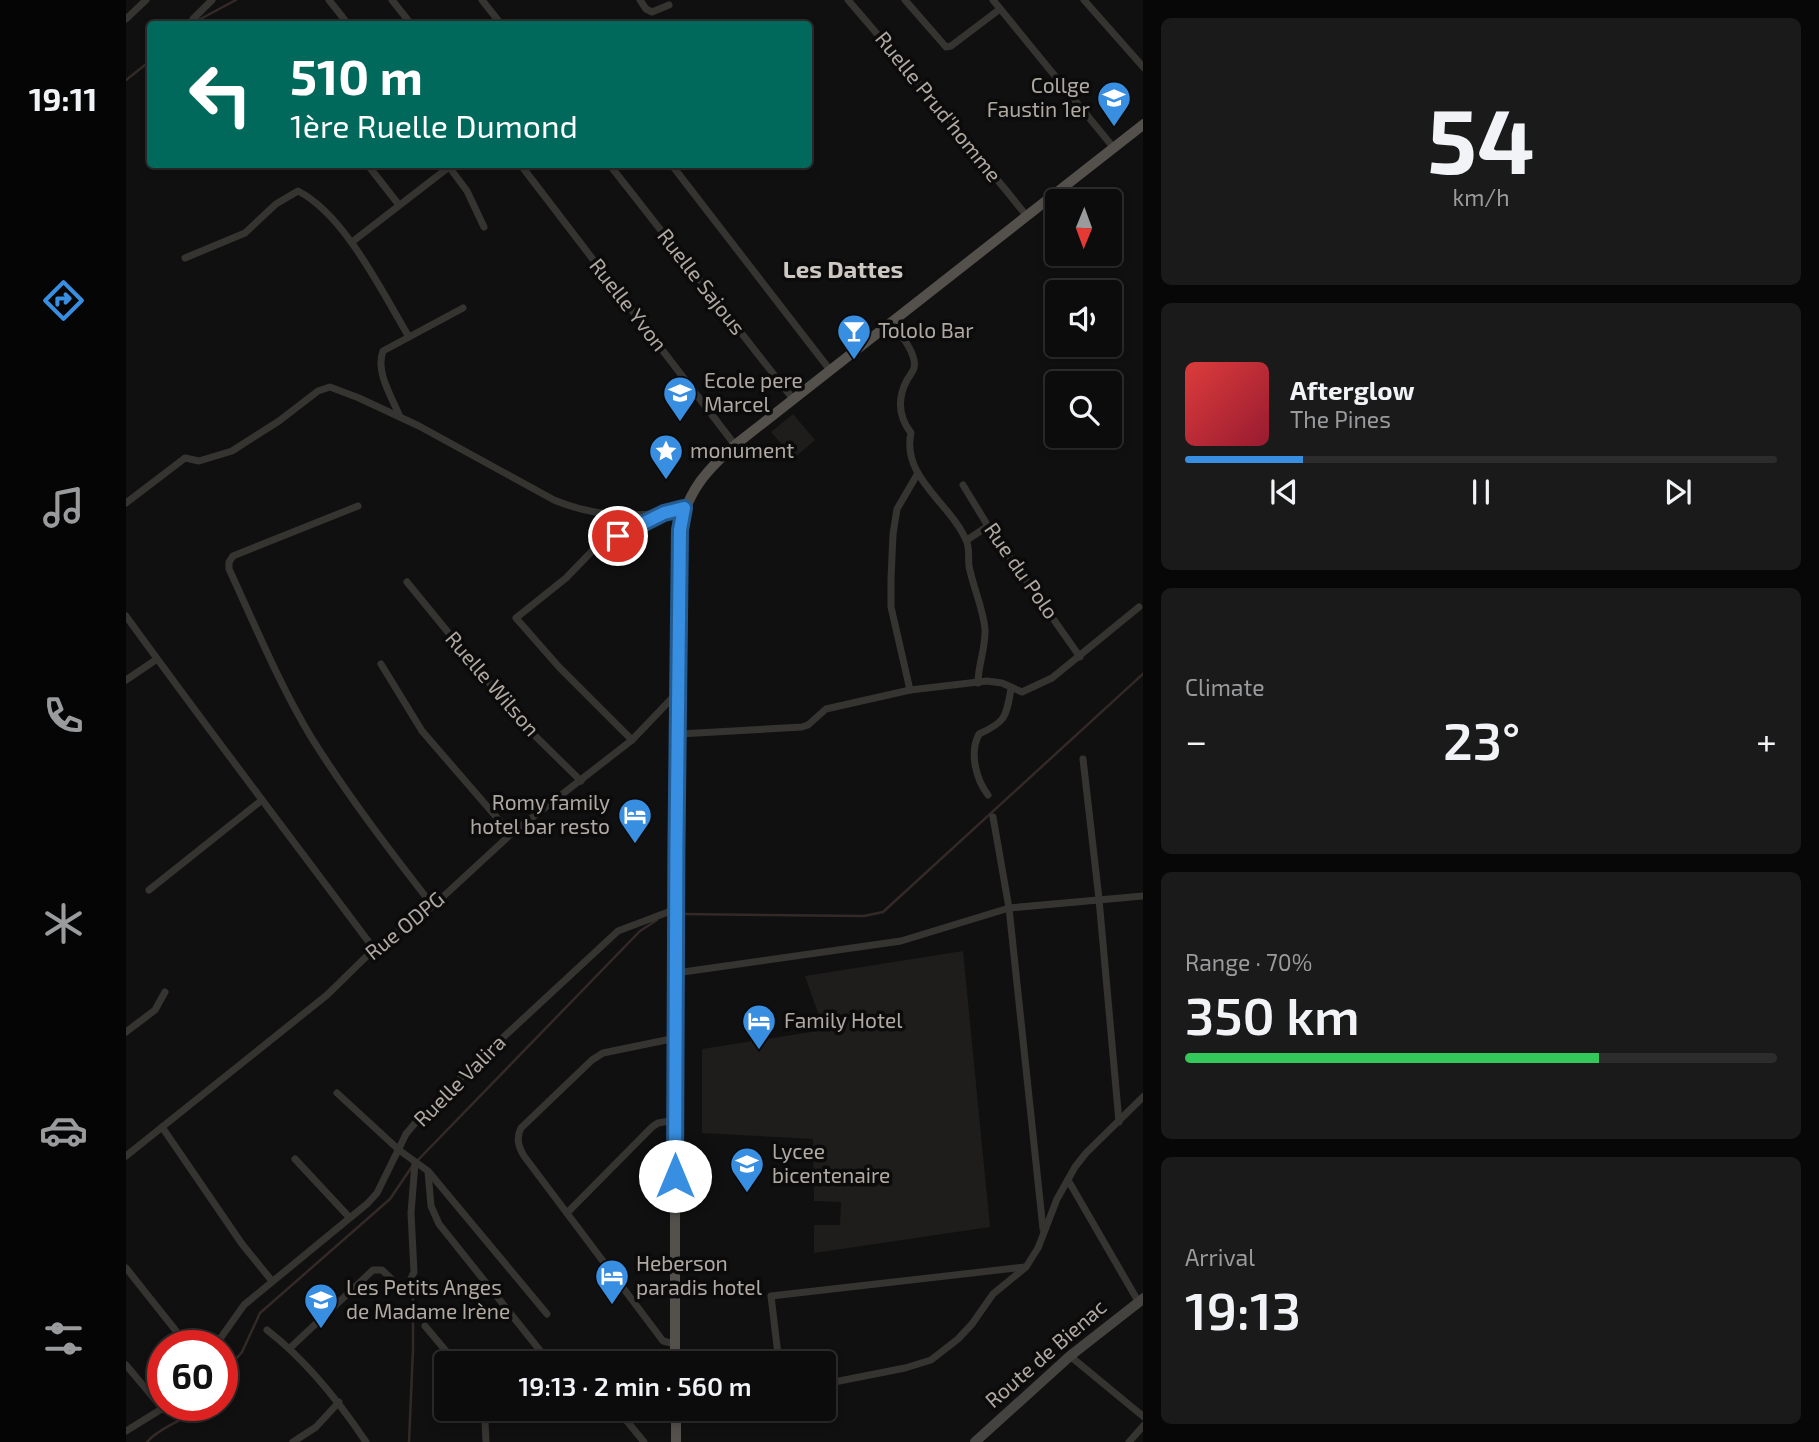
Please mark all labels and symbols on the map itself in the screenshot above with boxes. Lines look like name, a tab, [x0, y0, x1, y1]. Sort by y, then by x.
street label: Ruelle Prud'homme	[871, 26, 1007, 186]
place label: Collge Faustin 1er	[987, 72, 1091, 121]
school or university icon: Collge Faustin 1er	[1095, 79, 1133, 128]
north arrow	[1045, 189, 1122, 266]
street label: Ruelle Sajous	[652, 223, 751, 340]
street label: Ruelle Yvon	[585, 253, 673, 355]
district label: Les Dattes	[783, 254, 903, 283]
bar icon: Tololo Bar	[835, 312, 873, 361]
place label: Tololo Bar	[878, 317, 974, 342]
place label: Ecole pere Marcel	[704, 367, 803, 416]
school or university icon: Ecole pere Marcel	[661, 374, 699, 423]
place icon: monument	[647, 432, 685, 481]
place label: monument	[690, 437, 794, 462]
pin	[588, 506, 648, 566]
street label: Rue du Polo	[980, 517, 1065, 623]
street label: Ruelle Wilson	[441, 626, 545, 740]
place label: Romy family hotel bar resto	[470, 789, 610, 838]
hotel icon: Romy family hotel bar resto	[616, 796, 654, 845]
street label: Rue ODPG	[359, 885, 449, 964]
hotel icon: Family Hotel	[740, 1002, 778, 1051]
place label: Family Hotel	[784, 1007, 903, 1032]
street label: Ruelle Valira	[408, 1029, 510, 1131]
place label: Lycee bicentenaire	[772, 1138, 890, 1187]
position arrow	[638, 1139, 712, 1213]
school or university icon: Lycee bicentenaire	[728, 1145, 766, 1194]
place label: Heberson paradis hotel	[636, 1250, 763, 1299]
hotel icon: Heberson paradis hotel	[593, 1257, 631, 1306]
place label: Les Petits Anges de Madame Irène	[346, 1274, 510, 1323]
school or university icon: Les Petits Anges de Madame Irène	[302, 1281, 340, 1330]
street label: Route de Bienac	[979, 1293, 1111, 1412]
speed limit sign: 60	[147, 1330, 238, 1421]

